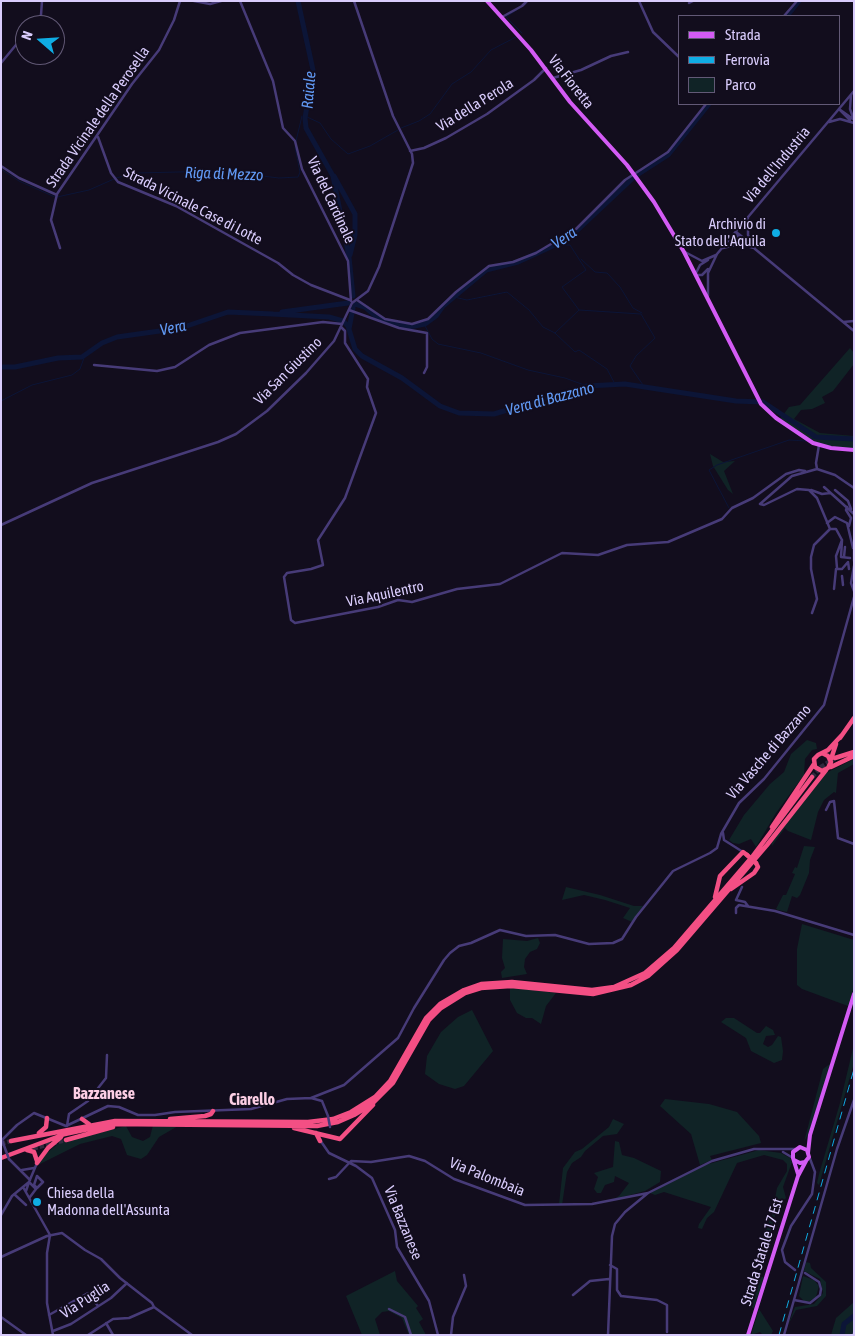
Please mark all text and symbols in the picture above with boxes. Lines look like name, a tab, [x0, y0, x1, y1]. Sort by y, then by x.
north arrow	[15, 15, 65, 65]
legend	[678, 15, 840, 105]
text: Strada	[725, 26, 761, 43]
text: N	[18, 29, 36, 42]
street label: Strada Vicinale della Perosella	[42, 43, 154, 191]
text: Ferrovia	[725, 51, 770, 68]
street label: Via Fioretta	[544, 52, 598, 112]
water label: Raiale	[298, 70, 320, 110]
street label: Via della Perola	[433, 74, 517, 136]
text: Parco	[725, 76, 756, 93]
street label: Via dell'Industria	[740, 123, 814, 207]
street label: Via del Cardinale	[303, 154, 359, 246]
street label: Strada Vicinale Case di Lotte	[121, 163, 265, 249]
water label: Riga di Mezzo	[184, 163, 264, 185]
place label: Archivio di Stato dell'Aquila	[675, 215, 766, 250]
water label: Vera	[548, 223, 580, 253]
marker: Archivio di Stato dell'Aquila	[770, 227, 782, 239]
water label: Vera	[158, 316, 188, 340]
street label: Via San Giustino	[250, 333, 326, 409]
water label: Vera di Bazzano	[504, 378, 596, 420]
street label: Via Aquilentro	[345, 577, 425, 611]
street label: Via Vasche di Bazzano	[723, 701, 815, 803]
district label: Bazzanese	[73, 1084, 135, 1104]
district label: Ciarello	[229, 1090, 275, 1110]
street label: Via Palombaia	[447, 1154, 527, 1200]
place label: Chiesa della Madonna dell'Assunta	[47, 1184, 170, 1219]
street label: Via Bazzanese	[380, 1184, 426, 1262]
marker: Chiesa della Madonna dell'Assunta	[31, 1196, 43, 1208]
street label: Strada Statale 17 Est	[737, 1196, 787, 1308]
street label: Via Puglia	[57, 1277, 113, 1323]

